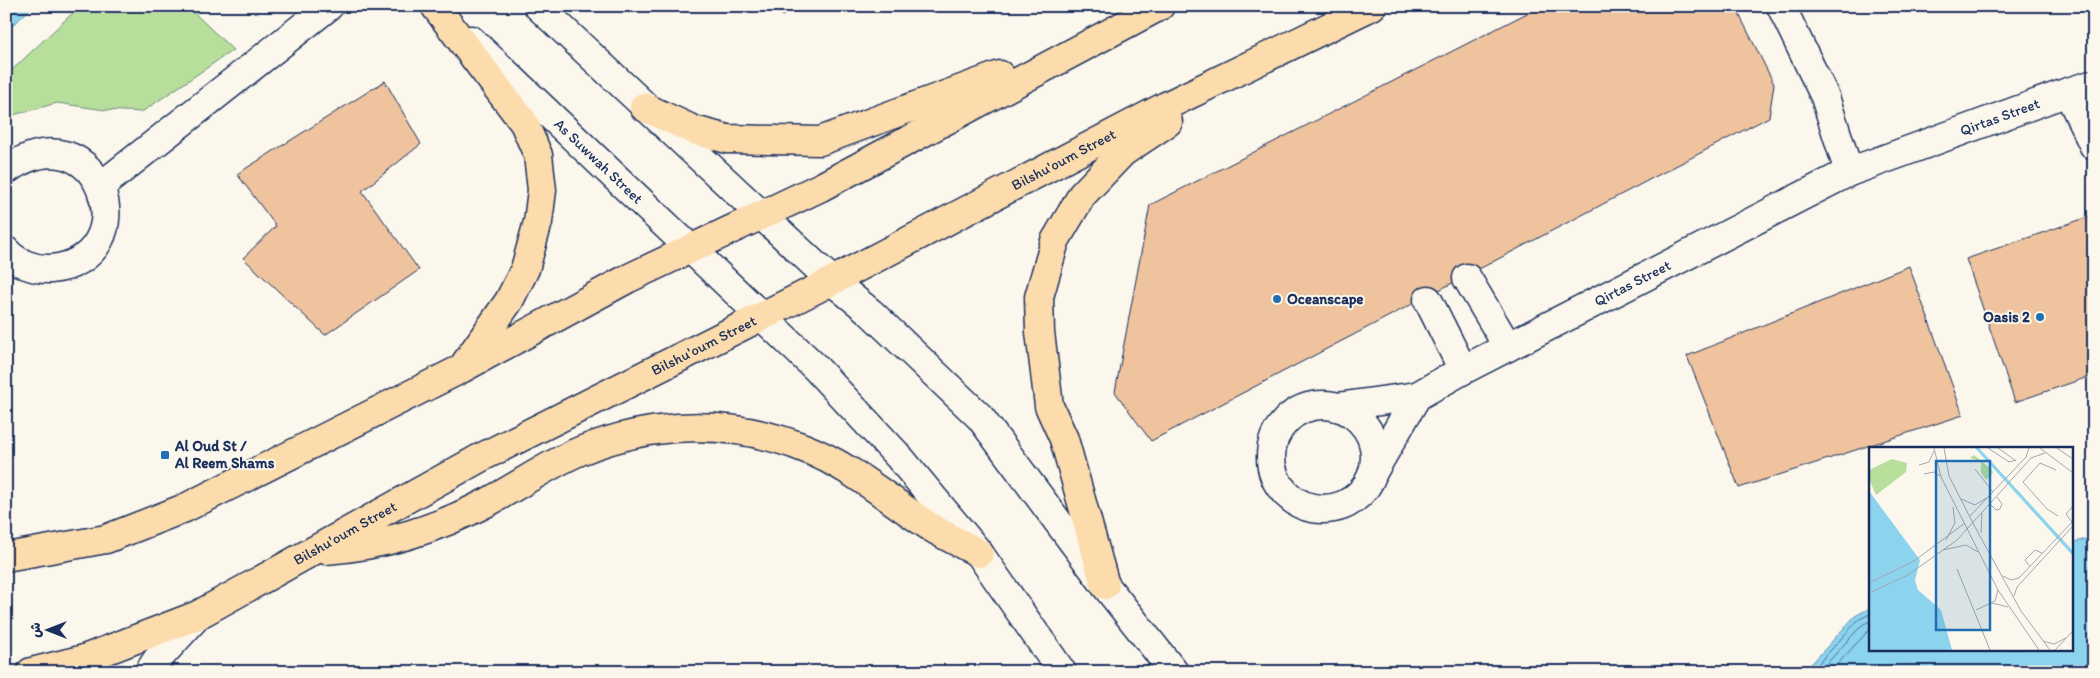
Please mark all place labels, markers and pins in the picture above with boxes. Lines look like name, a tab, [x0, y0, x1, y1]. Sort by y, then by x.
place label: Oceanscape	[1287, 290, 1363, 309]
marker: Oceanscape	[1271, 293, 1283, 305]
place label: Oasis 2	[1983, 308, 2030, 326]
marker: Oasis 2	[2034, 311, 2046, 323]
place label: Al Oud St / Al Reem Shams	[174, 437, 275, 472]
marker: Al Oud St / Al Reem Shams	[159, 449, 171, 461]

